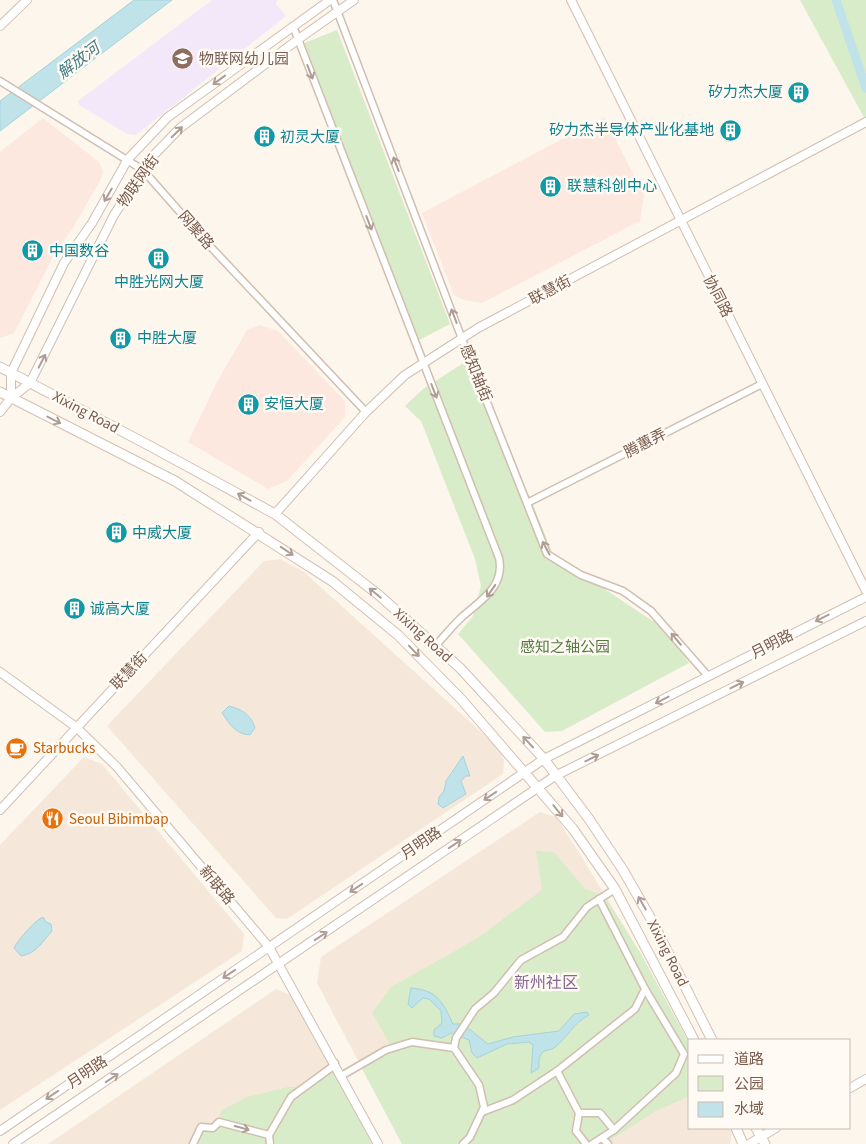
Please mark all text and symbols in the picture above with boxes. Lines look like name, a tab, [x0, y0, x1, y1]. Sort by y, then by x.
water label: 解放河	[53, 36, 107, 84]
school or university icon: 物联网幼儿园	[171, 47, 195, 71]
place label: 物联网幼儿园	[199, 49, 289, 70]
one-way arrow	[306, 64, 315, 79]
one-way arrow	[212, 75, 226, 85]
building icon: 矽力杰大厦	[787, 80, 811, 104]
place label: 矽力杰大厦	[708, 82, 783, 103]
building icon: 矽力杰半导体产业化基地	[718, 118, 742, 142]
place label: 矽力杰半导体产业化基地	[549, 120, 714, 141]
building icon: 初灵大厦	[252, 125, 276, 149]
one-way arrow	[170, 126, 183, 138]
place label: 初灵大厦	[280, 127, 340, 148]
street label: 物联网街	[113, 151, 164, 212]
one-way arrow	[391, 157, 400, 173]
building icon: 联慧科创中心	[539, 174, 563, 198]
place label: 联慧科创中心	[567, 176, 657, 197]
one-way arrow	[102, 187, 112, 202]
street label: 网聚路	[173, 206, 218, 254]
one-way arrow	[365, 215, 374, 231]
building icon: 中国数谷	[21, 239, 45, 263]
place label: 中国数谷	[49, 241, 109, 262]
building icon: 中胜光网大厦	[147, 247, 171, 271]
street label: 联慧街	[525, 271, 575, 310]
street label: 协同路	[698, 271, 737, 321]
place label: 中胜光网大厦	[114, 272, 204, 293]
one-way arrow	[448, 309, 458, 324]
building icon: 中胜大厦	[109, 326, 133, 350]
place label: 中胜大厦	[137, 328, 197, 349]
street label: 感知轴街	[455, 341, 497, 405]
one-way arrow	[37, 354, 47, 369]
one-way arrow	[430, 383, 439, 398]
street label: Xixing Road	[49, 386, 123, 439]
building icon: 安恒大厦	[236, 392, 260, 416]
place label: 安恒大厦	[264, 394, 324, 415]
one-way arrow	[46, 415, 61, 425]
street label: 腾蕙弄	[620, 424, 670, 463]
one-way arrow	[236, 492, 251, 502]
building icon: 中威大厦	[104, 521, 128, 545]
place label: 中威大厦	[132, 523, 192, 544]
one-way arrow	[541, 541, 551, 556]
one-way arrow	[280, 546, 294, 556]
one-way arrow	[486, 584, 496, 598]
one-way arrow	[369, 587, 382, 598]
building icon: 诚高大厦	[62, 597, 86, 621]
place label: 诚高大厦	[90, 599, 150, 620]
street label: Xixing Road	[389, 603, 457, 668]
one-way arrow	[815, 614, 830, 624]
street label: 月明路	[747, 625, 797, 664]
one-way arrow	[671, 633, 682, 646]
park label: 感知之轴公园	[520, 637, 610, 658]
one-way arrow	[408, 645, 420, 658]
street label: 联慧街	[106, 648, 152, 695]
one-way arrow	[729, 680, 744, 689]
one-way arrow	[655, 695, 670, 705]
cafe icon: Starbucks	[5, 736, 29, 760]
one-way arrow	[522, 736, 534, 749]
place label: Starbucks	[33, 738, 95, 759]
one-way arrow	[584, 753, 599, 762]
one-way arrow	[483, 791, 497, 801]
one-way arrow	[553, 804, 564, 817]
restaurant icon: Seoul Bibimbap	[41, 807, 65, 831]
place label: Seoul Bibimbap	[69, 809, 168, 830]
street label: 月明路	[397, 822, 446, 865]
one-way arrow	[448, 839, 462, 849]
street label: 新联路	[194, 861, 239, 909]
one-way arrow	[349, 883, 363, 893]
one-way arrow	[637, 896, 647, 911]
street label: Xixing Road	[642, 916, 693, 990]
one-way arrow	[314, 931, 328, 942]
one-way arrow	[222, 969, 236, 979]
district label: 新州社区	[514, 972, 578, 994]
legend	[688, 1039, 851, 1129]
text: 道路	[734, 1049, 764, 1070]
street label: 月明路	[63, 1051, 112, 1094]
one-way arrow	[105, 1073, 119, 1083]
text: 公园	[734, 1074, 764, 1095]
one-way arrow	[45, 1091, 59, 1101]
text: 水域	[734, 1099, 764, 1120]
one-way arrow	[233, 1123, 249, 1133]

